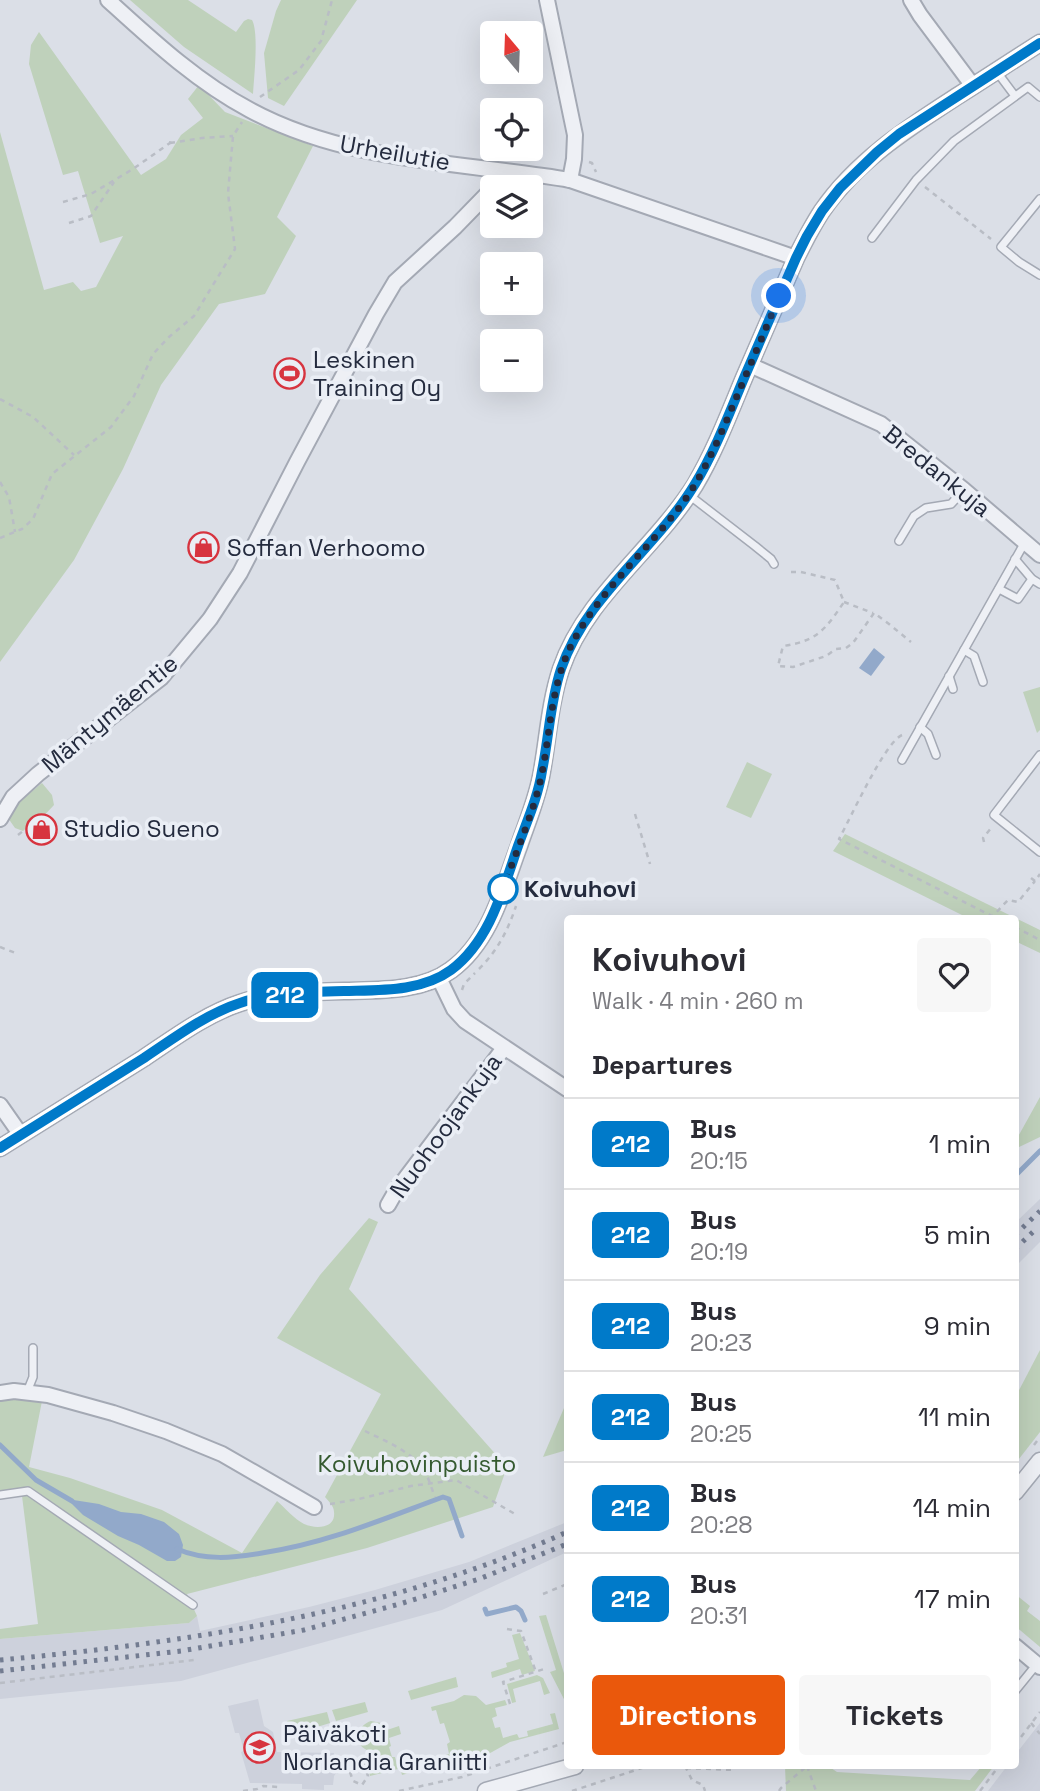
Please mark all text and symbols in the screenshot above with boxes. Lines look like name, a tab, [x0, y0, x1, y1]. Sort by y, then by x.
north arrow	[480, 21, 542, 84]
map controls	[480, 21, 543, 392]
button: locate	[480, 98, 543, 161]
street label: Urheilutie	[337, 128, 453, 177]
button: layers	[480, 175, 543, 238]
button: +	[480, 252, 543, 315]
your location	[761, 278, 796, 313]
button: −	[480, 329, 543, 392]
place label: Leskinen Training Oy	[313, 344, 441, 403]
sports icon: Leskinen Training Oy	[273, 357, 307, 391]
street label: Bredankuja	[877, 418, 998, 524]
shop icon: Soffan Verhoomo	[187, 531, 221, 565]
place label: Soffan Verhoomo	[227, 532, 426, 563]
street label: Mäntymäentie	[35, 648, 184, 780]
shop icon: Studio Sueno	[24, 812, 58, 846]
place label: Studio Sueno	[64, 813, 220, 844]
place label: Koivuhovi	[524, 873, 636, 904]
marker: Koivuhovi	[488, 874, 518, 904]
button: heart	[917, 938, 991, 1012]
text: Koivuhovi	[592, 939, 747, 981]
line badge: 212	[245, 972, 325, 1018]
text: 212	[265, 979, 305, 1010]
text: Walk · 4 min · 260 m	[592, 986, 804, 1016]
street label: Nuohoojankuja	[383, 1047, 509, 1204]
text: Departures	[592, 1048, 733, 1082]
text: Bus	[690, 1112, 737, 1146]
text: 1 min	[929, 1127, 991, 1161]
text: 212	[611, 1128, 650, 1159]
text: 20:15	[690, 1146, 748, 1176]
text: Bus	[690, 1203, 737, 1237]
text: 5 min	[924, 1218, 991, 1252]
text: 212	[611, 1219, 650, 1250]
text: 20:19	[690, 1237, 748, 1267]
text: Bus	[690, 1294, 737, 1328]
text: 9 min	[924, 1309, 991, 1343]
text: 212	[611, 1310, 650, 1341]
text: 20:23	[690, 1328, 752, 1358]
text: Bus	[690, 1385, 737, 1419]
text: 11 min	[918, 1400, 991, 1434]
text: 212	[611, 1401, 650, 1432]
text: 20:25	[690, 1419, 752, 1449]
park label: Koivuhovinpuisto	[318, 1448, 516, 1479]
text: Bus	[690, 1476, 737, 1510]
text: 14 min	[913, 1491, 991, 1525]
text: 212	[611, 1492, 650, 1523]
text: 20:28	[690, 1510, 753, 1540]
text: Bus	[690, 1567, 737, 1601]
text: 17 min	[914, 1582, 991, 1616]
text: 212	[611, 1583, 650, 1614]
text: 20:31	[690, 1601, 748, 1631]
button: Directions	[592, 1675, 785, 1755]
button: Tickets	[799, 1675, 991, 1755]
place label: Päiväkoti Norlandia Graniitti	[283, 1718, 488, 1777]
school or university icon: Päiväkoti Norlandia Graniitti	[243, 1731, 277, 1765]

